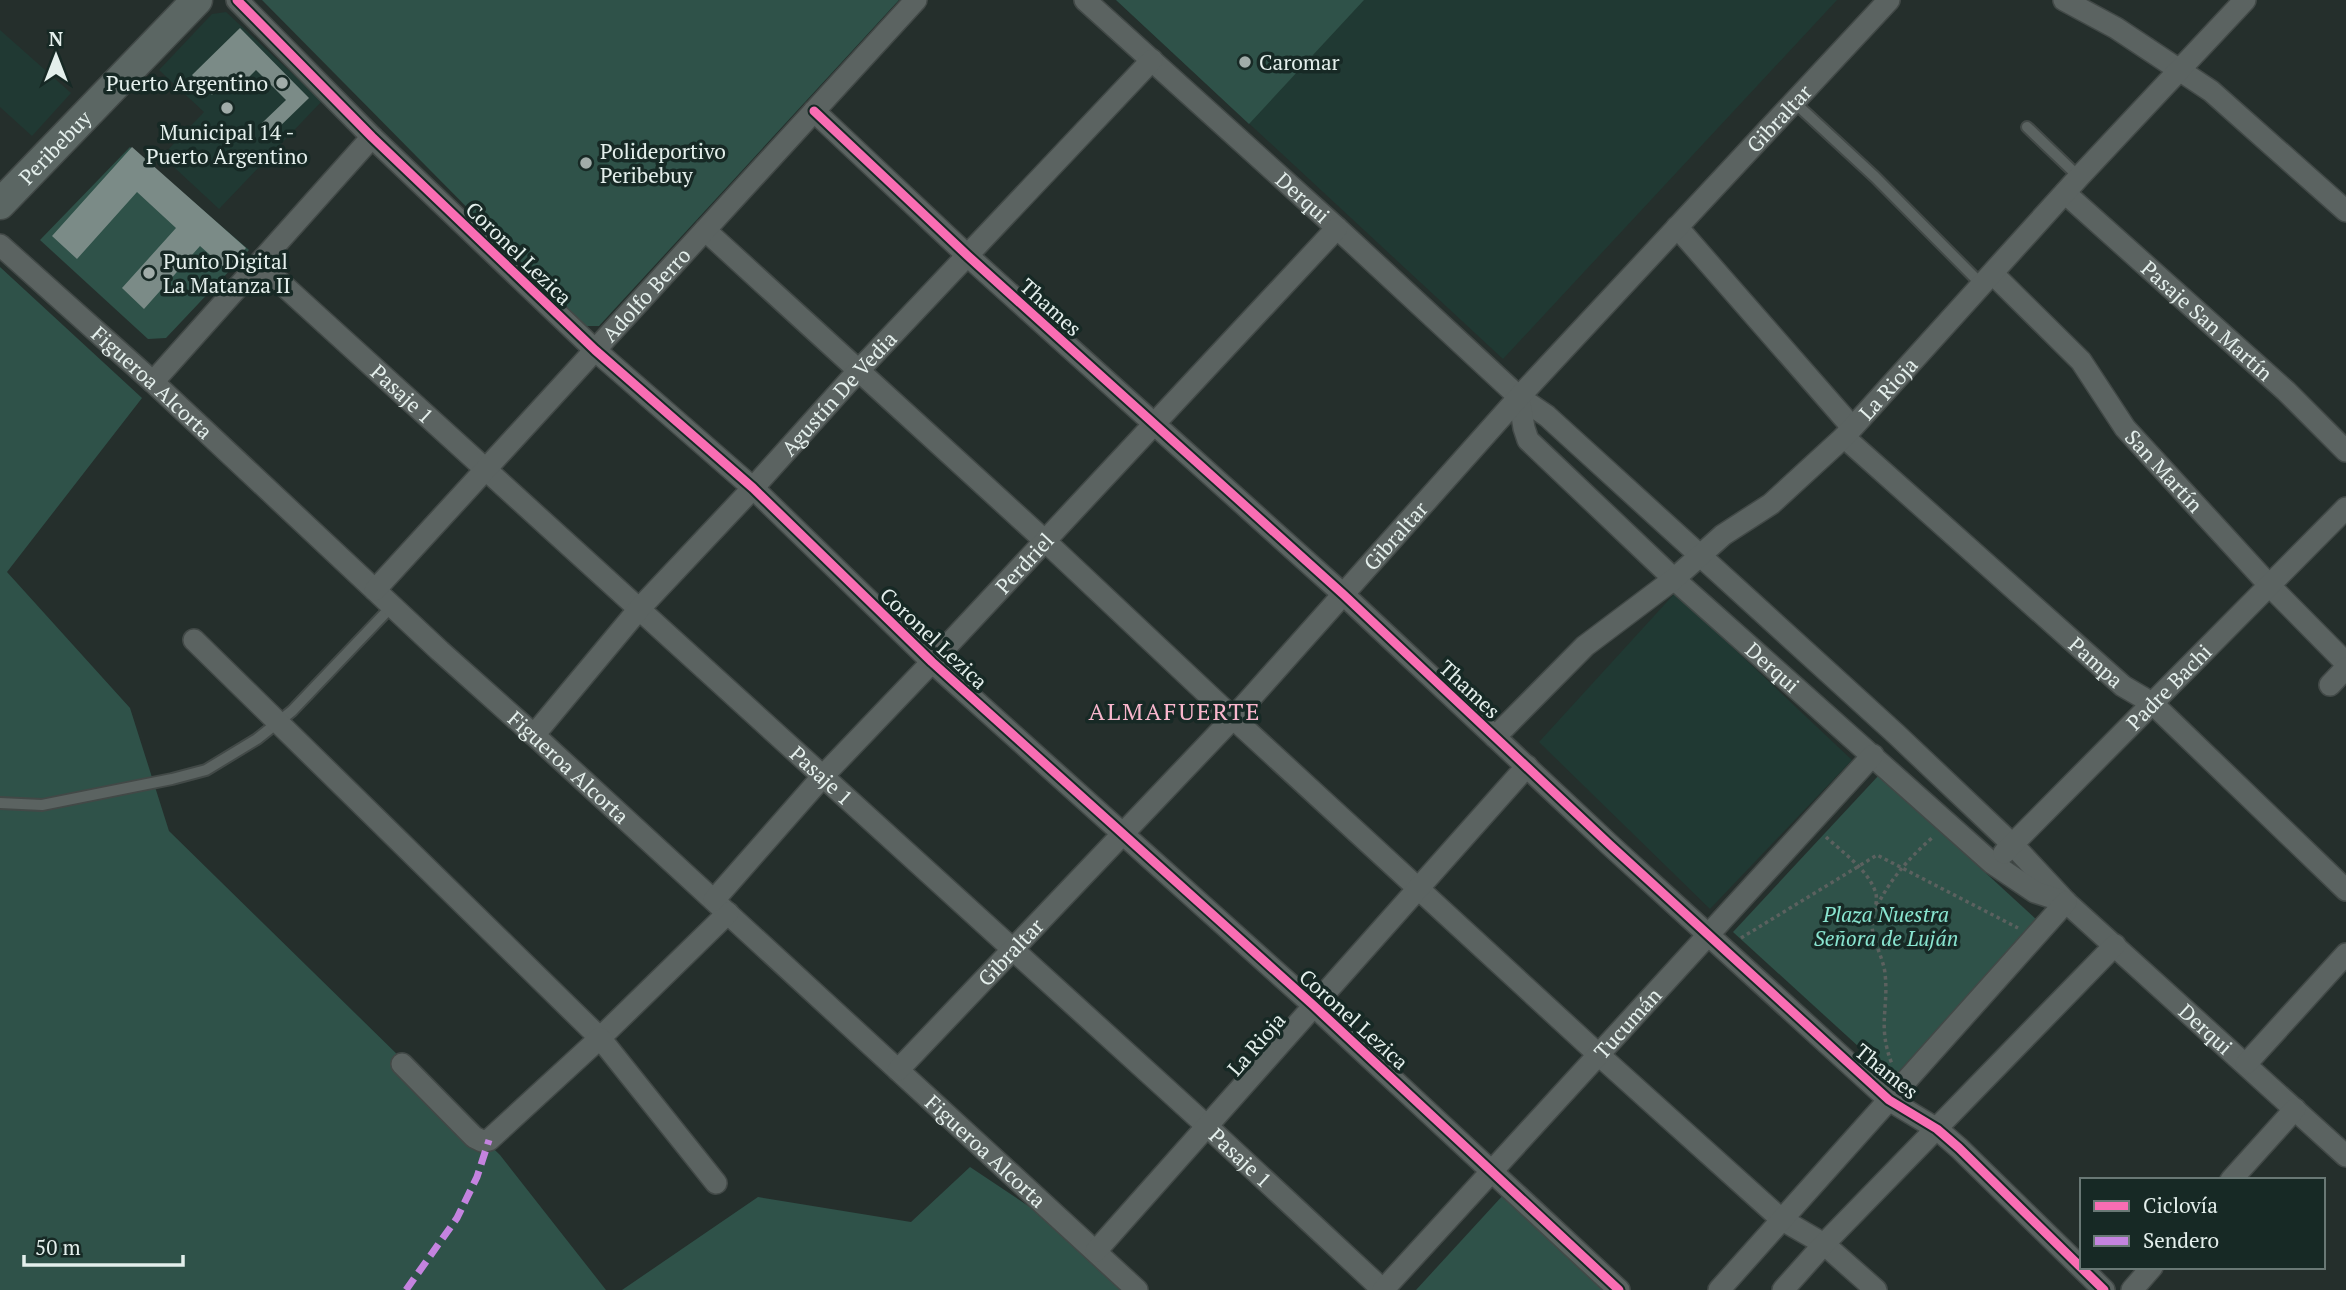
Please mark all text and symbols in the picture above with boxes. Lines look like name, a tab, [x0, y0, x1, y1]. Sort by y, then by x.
north arrow	[21, 21, 91, 91]
text: N	[49, 26, 64, 51]
place label: Caromar	[1259, 48, 1340, 76]
marker: Caromar	[1237, 54, 1253, 70]
place label: Puerto Argentino	[106, 69, 268, 97]
marker: Puerto Argentino	[274, 75, 290, 91]
street label: Gibraltar	[1740, 78, 1818, 158]
marker: Municipal 14 - Puerto Argentino	[219, 100, 235, 116]
street label: Peribebuy	[12, 104, 98, 190]
place label: Municipal 14 - Puerto Argentino	[146, 118, 308, 170]
place label: Polideportivo Peribebuy	[600, 137, 726, 189]
marker: Polideportivo Peribebuy	[578, 155, 594, 171]
street label: Derqui	[1270, 166, 1336, 229]
street label: Coronel Lezica	[460, 195, 578, 311]
street label: Adolfo Berro	[596, 241, 696, 348]
place label: Punto Digital La Matanza II	[163, 247, 291, 299]
street label: Pasaje San Martín	[2136, 254, 2279, 387]
marker: Punto Digital La Matanza II	[141, 265, 157, 281]
street label: Thames	[1014, 272, 1088, 342]
street label: Figueroa Alcorta	[86, 320, 219, 445]
street label: Agustín De Vedia	[775, 325, 903, 462]
street label: La Rioja	[1852, 351, 1924, 426]
street label: Pasaje 1	[365, 358, 440, 429]
street label: San Martín	[2119, 423, 2210, 519]
street label: Gibraltar	[1357, 495, 1434, 576]
street label: Perdriel	[989, 527, 1060, 600]
street label: Coronel Lezica	[874, 581, 994, 695]
street label: Pampa	[2063, 630, 2130, 694]
street label: Derqui	[1740, 636, 1806, 699]
street label: Padre Bachi	[2120, 638, 2218, 736]
street label: Thames	[1433, 654, 1507, 724]
district label: ALMAFUERTE	[1089, 695, 1261, 727]
street label: Figueroa Alcorta	[502, 704, 635, 830]
street label: Pasaje 1	[784, 739, 859, 811]
park label: Plaza Nuestra Señora de Luján	[1814, 900, 1958, 952]
street label: Gibraltar	[971, 912, 1049, 992]
street label: Coronel Lezica	[1294, 963, 1415, 1076]
street label: Tucumán	[1588, 981, 1668, 1065]
street label: Derqui	[2173, 997, 2239, 1060]
street label: La Rioja	[1221, 1006, 1291, 1082]
street label: Thames	[1850, 1037, 1924, 1105]
street label: Figueroa Alcorta	[920, 1088, 1053, 1214]
street label: Pasaje 1	[1203, 1121, 1278, 1193]
legend	[2080, 1178, 2325, 1269]
text: Ciclovía	[2143, 1191, 2218, 1219]
scale bar	[24, 1224, 184, 1268]
text: Sendero	[2143, 1226, 2219, 1254]
text: 50 m	[35, 1233, 81, 1261]

